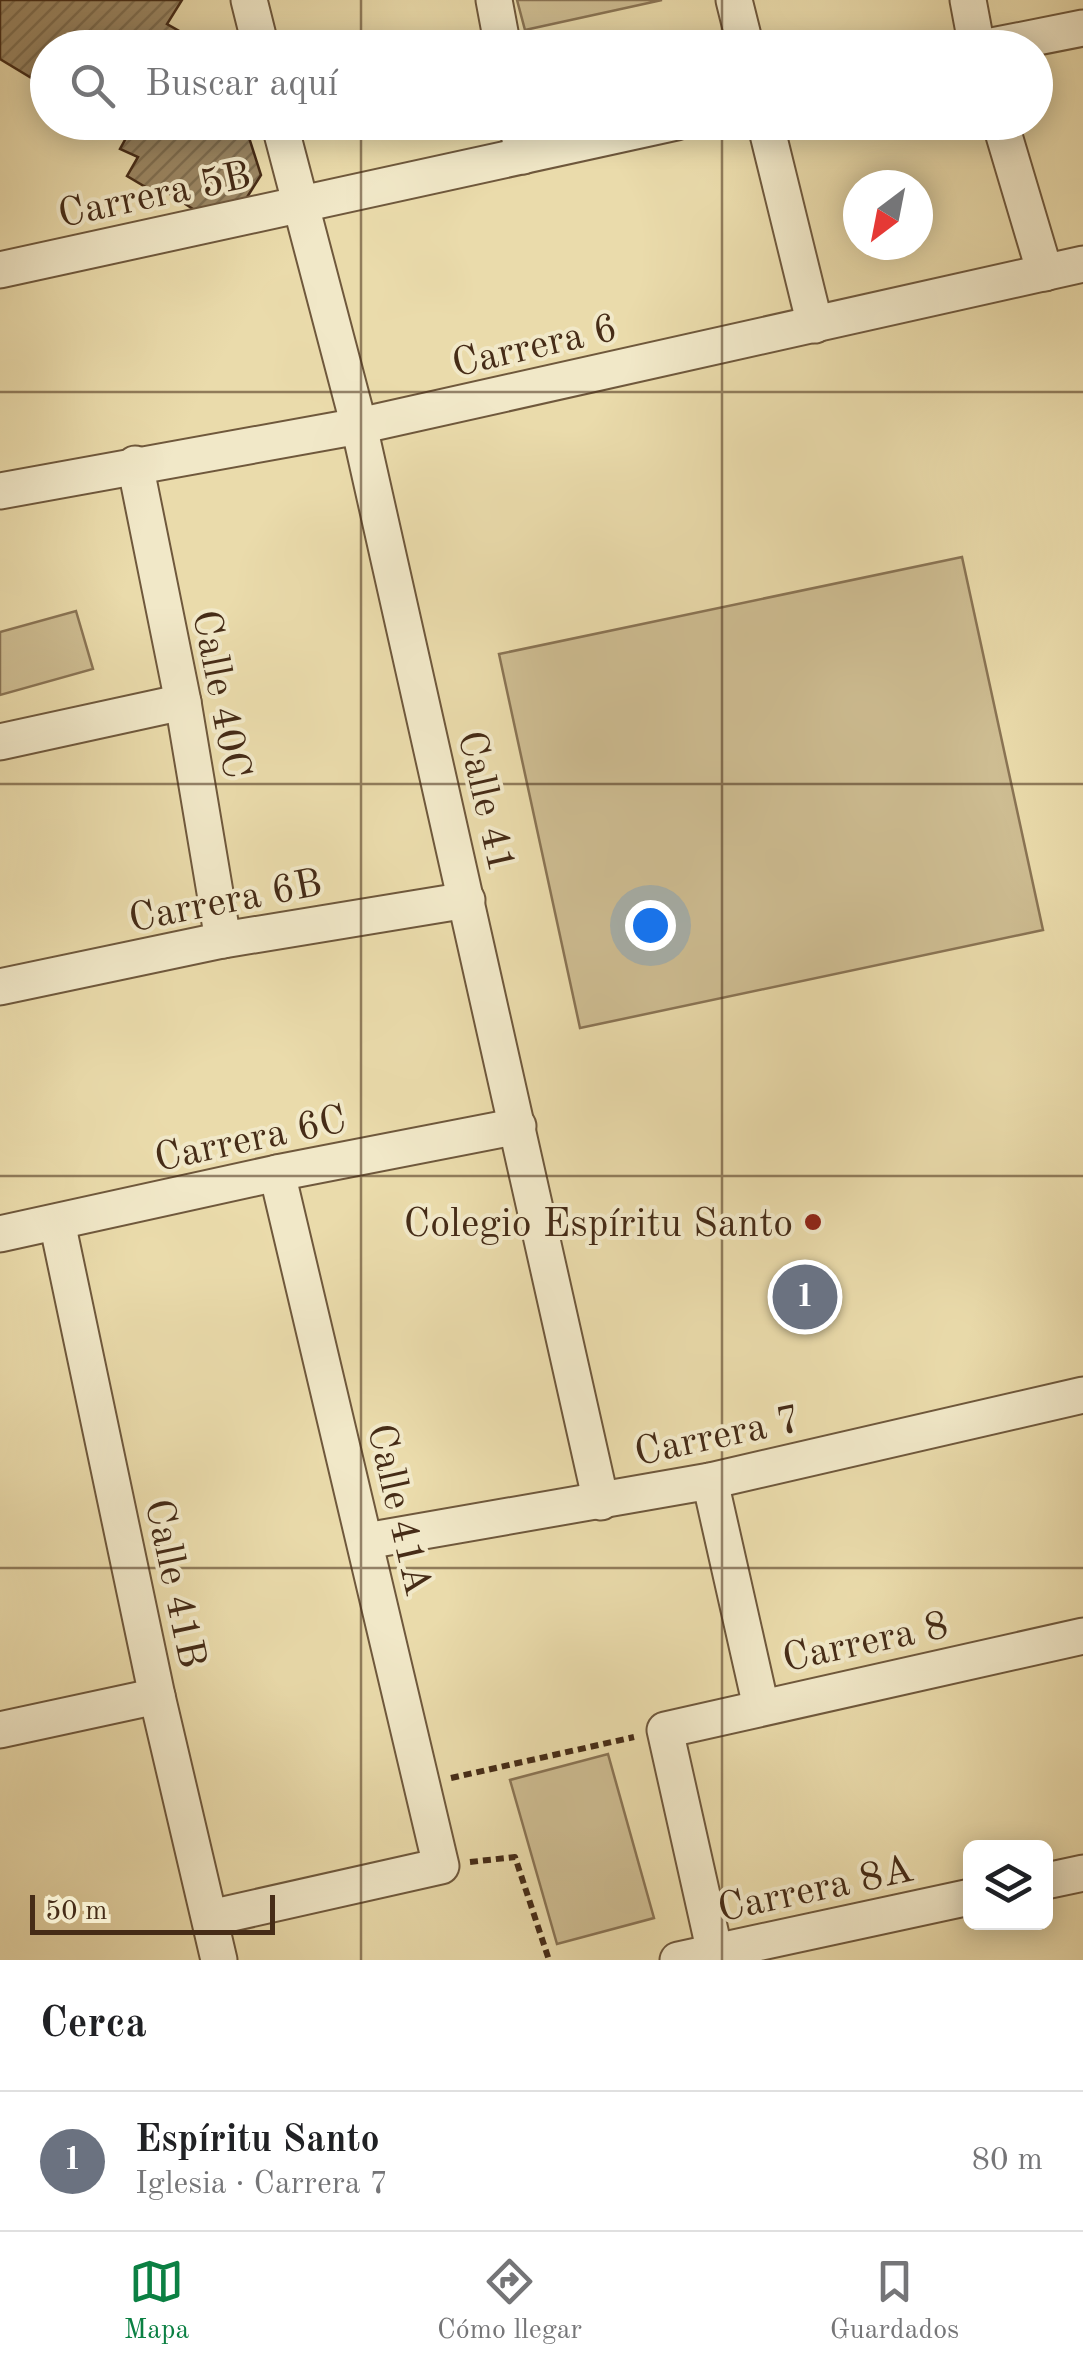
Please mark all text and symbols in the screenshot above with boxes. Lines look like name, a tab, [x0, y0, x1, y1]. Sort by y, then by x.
search box	[30, 30, 1053, 140]
icon: search	[65, 58, 120, 113]
text: Buscar aquí	[145, 66, 338, 104]
street label: Carrera 5B	[55, 157, 255, 237]
north arrow	[843, 170, 933, 260]
street label: Carrera 6	[448, 309, 621, 386]
street label: Calle 40C	[183, 607, 255, 782]
street label: Calle 41	[448, 727, 520, 877]
street label: Carrera 6B	[126, 865, 326, 941]
your location	[625, 900, 676, 951]
street label: Carrera 6C	[151, 1101, 350, 1181]
place label: Colegio Espíritu Santo	[403, 1206, 793, 1246]
marker: Colegio Espíritu Santo	[802, 1211, 824, 1233]
pin: 1	[772, 1260, 838, 1334]
street label: Carrera 7	[631, 1401, 804, 1475]
street label: Calle 41A	[358, 1420, 436, 1600]
street label: Calle 41B	[136, 1496, 211, 1672]
street label: Carrera 8	[779, 1607, 952, 1681]
map controls	[963, 1840, 1053, 1930]
button: layers	[963, 1840, 1053, 1930]
street label: Carrera 8A	[714, 1851, 917, 1931]
scale bar	[30, 1890, 275, 1934]
text: 50 m	[45, 1898, 108, 1926]
text: Cerca	[40, 2004, 147, 2046]
text: Espíritu Santo	[135, 2122, 380, 2160]
text: 1	[63, 2145, 82, 2177]
text: 80 m	[972, 2145, 1043, 2177]
text: Iglesia · Carrera 7	[135, 2169, 388, 2201]
tab: Mapa	[124, 2254, 189, 2349]
tab: Cómo llegar	[437, 2254, 582, 2349]
tab: Guardados	[830, 2254, 959, 2349]

